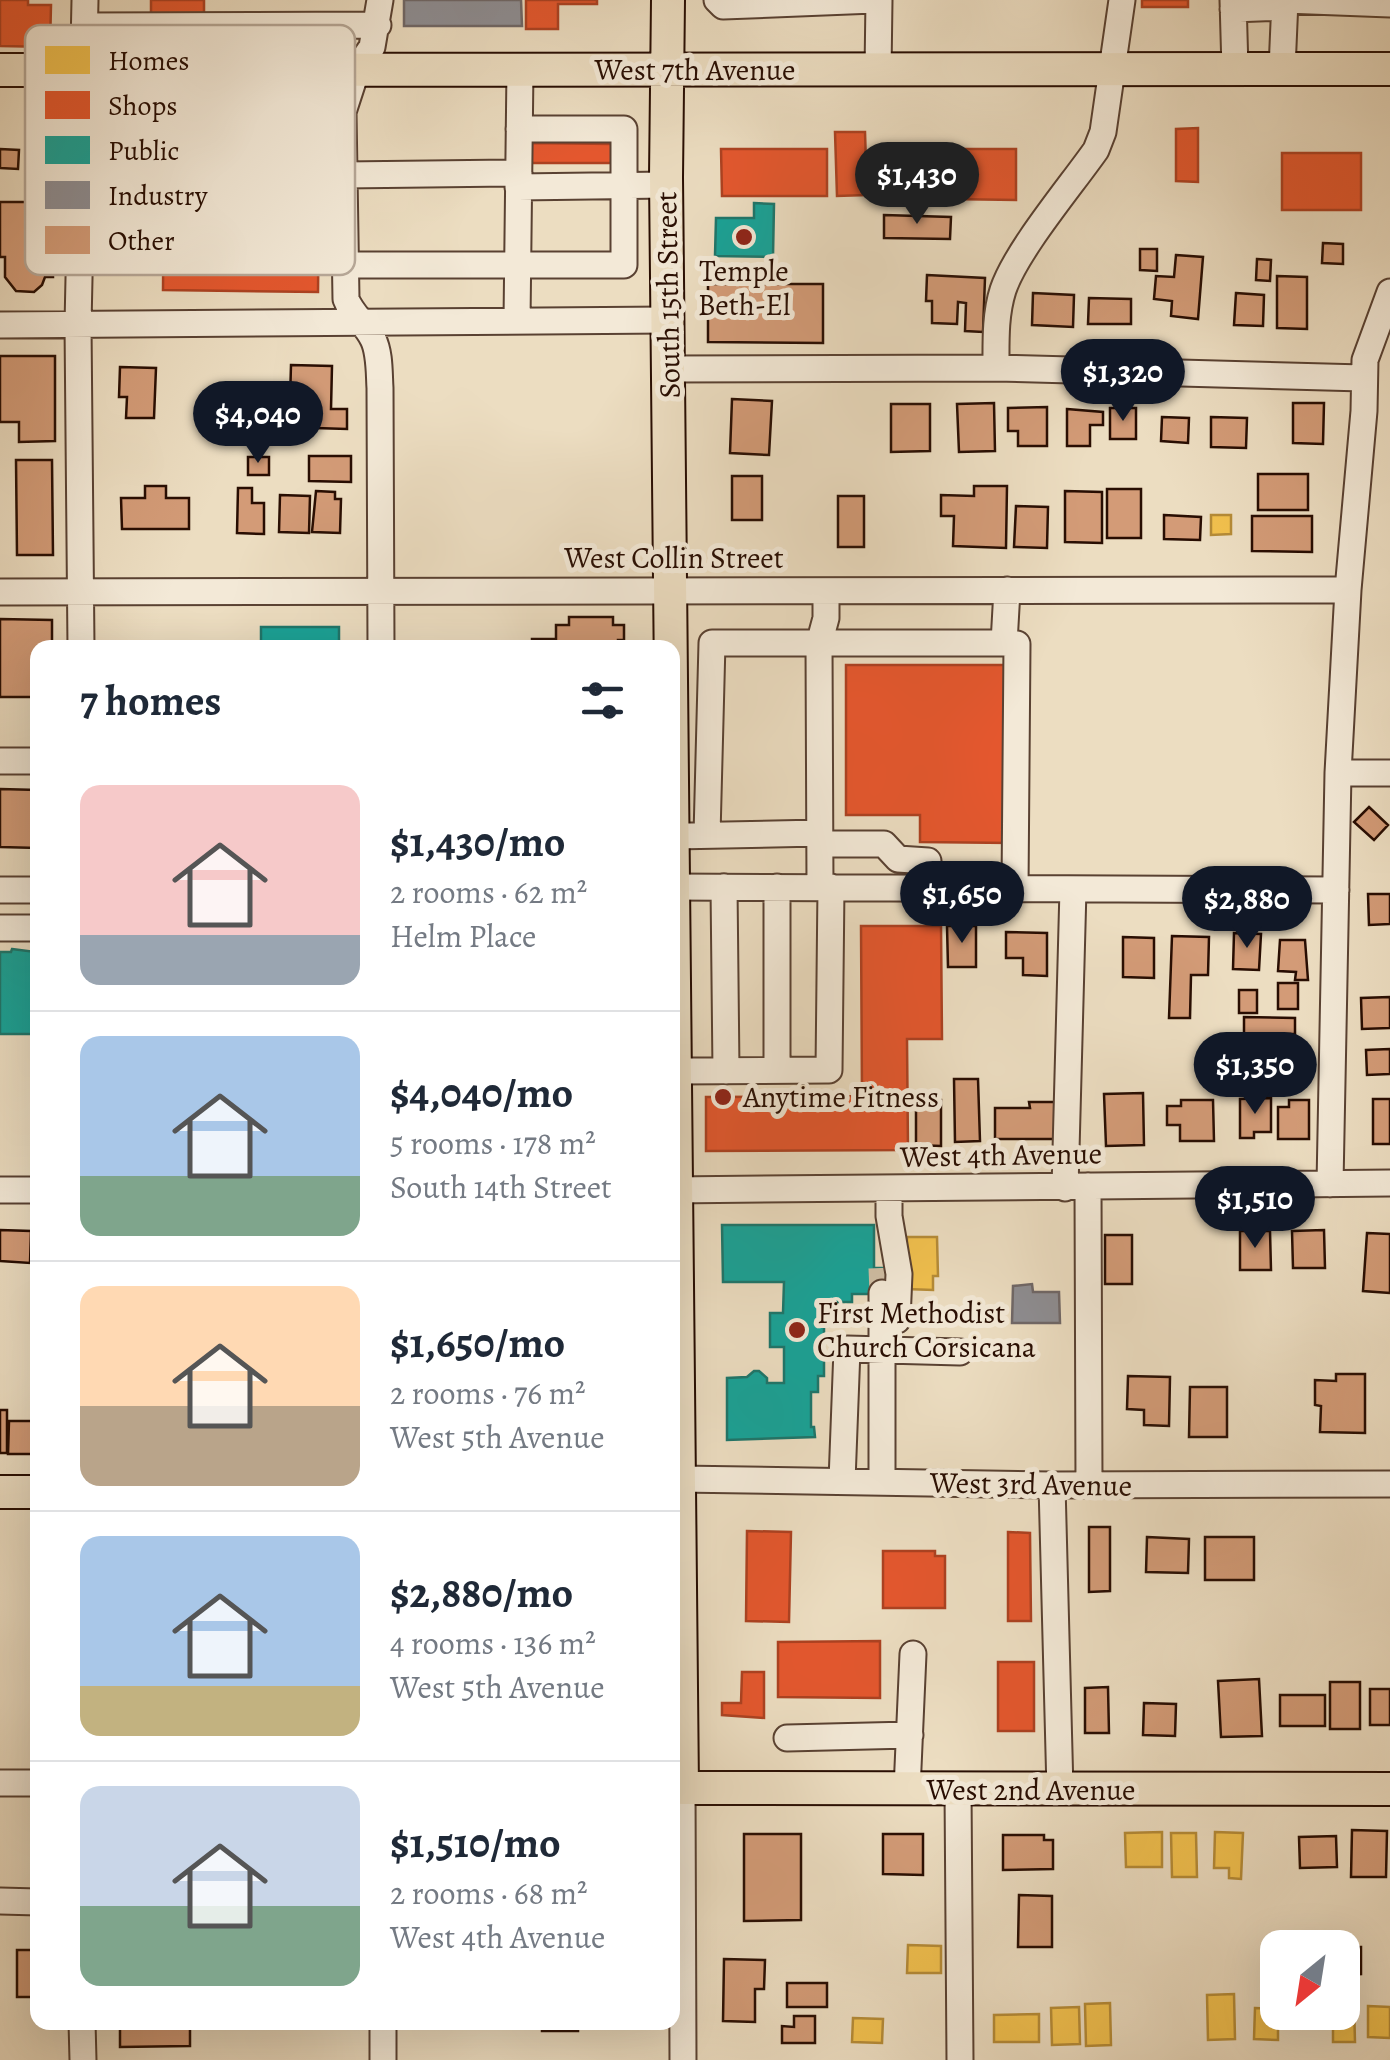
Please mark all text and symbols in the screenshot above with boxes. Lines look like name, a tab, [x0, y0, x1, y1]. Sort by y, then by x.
legend	[25, 25, 355, 275]
text: Homes	[108, 42, 190, 80]
street label: West 7th Avenue	[594, 50, 795, 90]
text: Shops	[108, 87, 178, 125]
text: Public	[108, 132, 179, 170]
pin: $1,430	[836, 142, 998, 227]
text: $1,430	[877, 152, 957, 196]
text: Industry	[108, 177, 208, 215]
street label: South 15th Street	[646, 191, 690, 399]
text: Other	[108, 222, 175, 260]
marker: Temple Beth-El	[733, 226, 755, 248]
place label: Temple Beth-El	[698, 251, 790, 325]
pin: $1,320	[1042, 339, 1204, 424]
text: $1,320	[1083, 349, 1163, 393]
pin: $4,040	[177, 381, 339, 466]
text: $4,040	[215, 391, 301, 435]
street label: West Collin Street	[563, 538, 784, 578]
text: 7 homes	[80, 672, 221, 729]
icon: filters	[575, 673, 630, 728]
text: $1,430/mo	[390, 813, 566, 870]
icon: home	[160, 825, 280, 945]
pin: $1,650	[881, 861, 1043, 946]
pin: $2,880	[1166, 866, 1328, 951]
text: 2 rooms · 62 m²	[390, 870, 587, 914]
text: $1,650	[922, 871, 1002, 915]
text: $2,880	[1204, 876, 1290, 920]
text: Helm Place	[390, 914, 536, 958]
pin: $1,350	[1174, 1032, 1336, 1117]
text: $1,350	[1216, 1042, 1294, 1086]
text: $4,040/mo	[390, 1064, 573, 1121]
icon: home	[160, 1076, 280, 1196]
place label: Anytime Fitness	[742, 1077, 939, 1117]
marker: Anytime Fitness	[712, 1086, 734, 1108]
text: 5 rooms · 178 m²	[390, 1121, 596, 1165]
street label: West 4th Avenue	[899, 1133, 1102, 1177]
text: South 14th Street	[390, 1165, 612, 1209]
pin: $1,510	[1174, 1166, 1336, 1251]
text: $1,510	[1217, 1176, 1293, 1220]
place label: First Methodist Church Corsicana	[817, 1293, 1036, 1367]
text: $1,650/mo	[390, 1314, 565, 1371]
marker: First Methodist Church Corsicana	[786, 1319, 808, 1341]
icon: home	[160, 1326, 280, 1446]
text: 2 rooms · 76 m²	[390, 1371, 586, 1415]
text: West 5th Avenue	[390, 1415, 605, 1459]
street label: West 3rd Avenue	[929, 1462, 1132, 1506]
text: $2,880/mo	[390, 1564, 573, 1621]
icon: home	[160, 1576, 280, 1696]
text: 4 rooms · 136 m²	[390, 1621, 596, 1665]
text: West 5th Avenue	[390, 1665, 605, 1709]
street label: West 2nd Avenue	[925, 1770, 1136, 1810]
text: $1,510/mo	[390, 1814, 561, 1871]
icon: home	[160, 1826, 280, 1946]
text: 2 rooms · 68 m²	[390, 1871, 588, 1915]
text: West 4th Avenue	[390, 1915, 605, 1959]
north arrow	[1260, 1930, 1360, 2030]
map controls	[1260, 1930, 1360, 2030]

